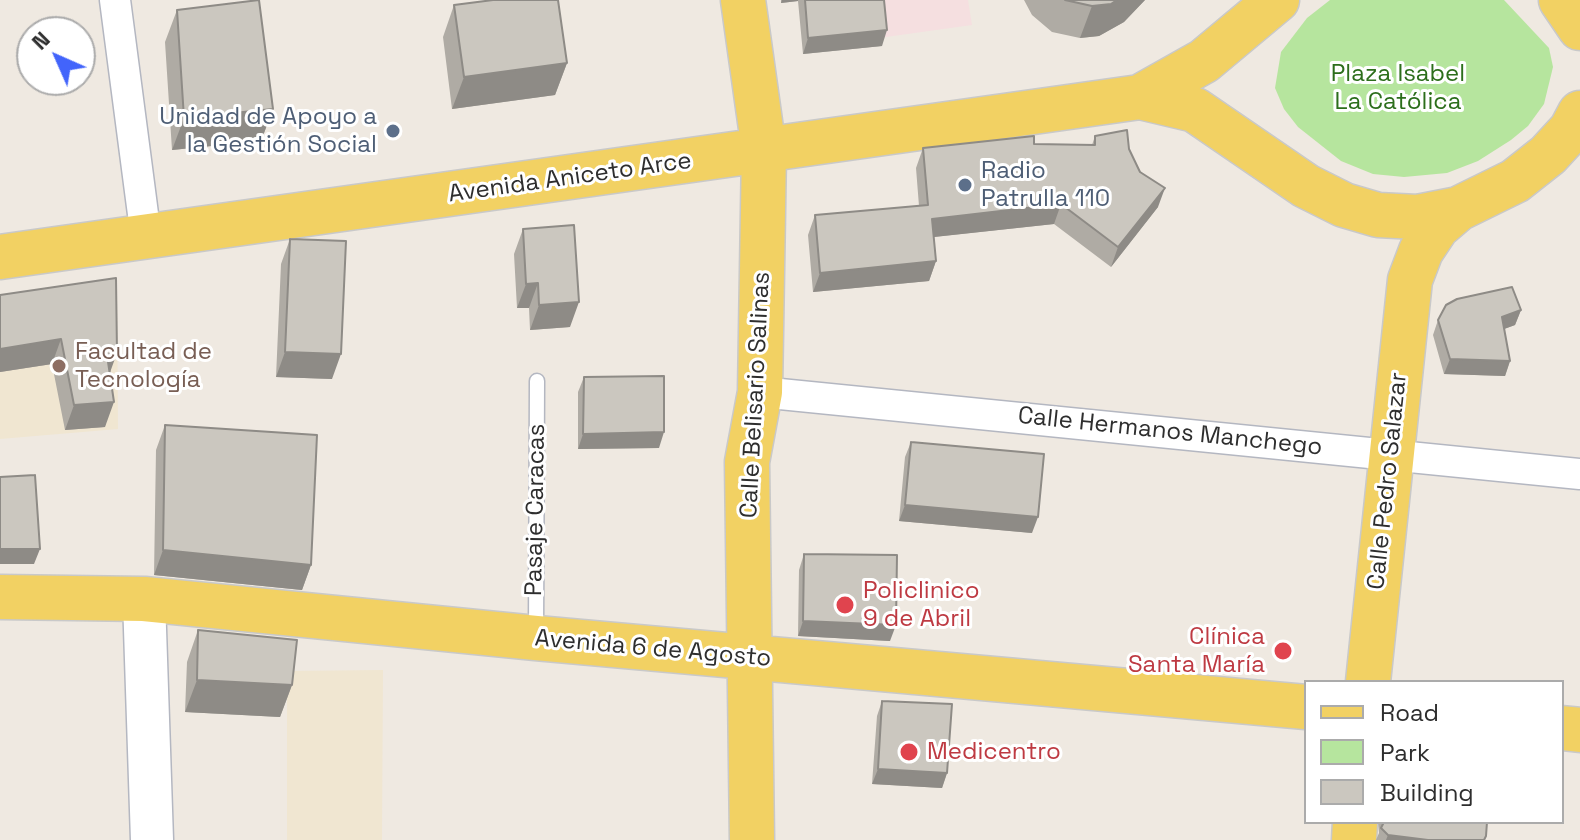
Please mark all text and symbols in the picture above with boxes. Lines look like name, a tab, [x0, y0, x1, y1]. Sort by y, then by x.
north arrow	[16, 16, 96, 96]
text: N	[25, 25, 56, 56]
park label: Plaza Isabel La Católica	[1331, 60, 1465, 116]
place label: Unidad de Apoyo a la Gestión Social	[159, 103, 377, 159]
marker: Unidad de Apoyo a la Gestión Social	[384, 122, 402, 140]
street label: Avenida Aniceto Arce	[447, 147, 693, 209]
place label: Radio Patrulla 110	[981, 157, 1110, 213]
marker: Radio Patrulla 110	[956, 176, 974, 194]
street label: Calle Belisario Salinas	[735, 271, 777, 519]
place label: Facultad de Tecnología	[75, 338, 212, 394]
marker: Facultad de Tecnología	[50, 357, 68, 375]
street label: Calle Pedro Salazar	[1362, 371, 1414, 591]
street label: Calle Hermanos Manchego	[1016, 402, 1324, 462]
street label: Pasaje Caracas	[520, 423, 552, 597]
place label: Policlinico 9 de Abril	[863, 577, 980, 633]
marker: Policlinico 9 de Abril	[834, 594, 856, 616]
place label: Clínica Santa María	[1128, 623, 1265, 679]
street label: Avenida 6 de Agosto	[534, 624, 772, 674]
marker: Clínica Santa María	[1272, 640, 1294, 662]
legend	[1304, 680, 1564, 824]
text: Road	[1380, 697, 1439, 728]
text: Park	[1380, 737, 1430, 768]
place label: Medicentro	[927, 738, 1061, 766]
marker: Medicentro	[898, 741, 920, 763]
text: Building	[1380, 777, 1474, 808]

